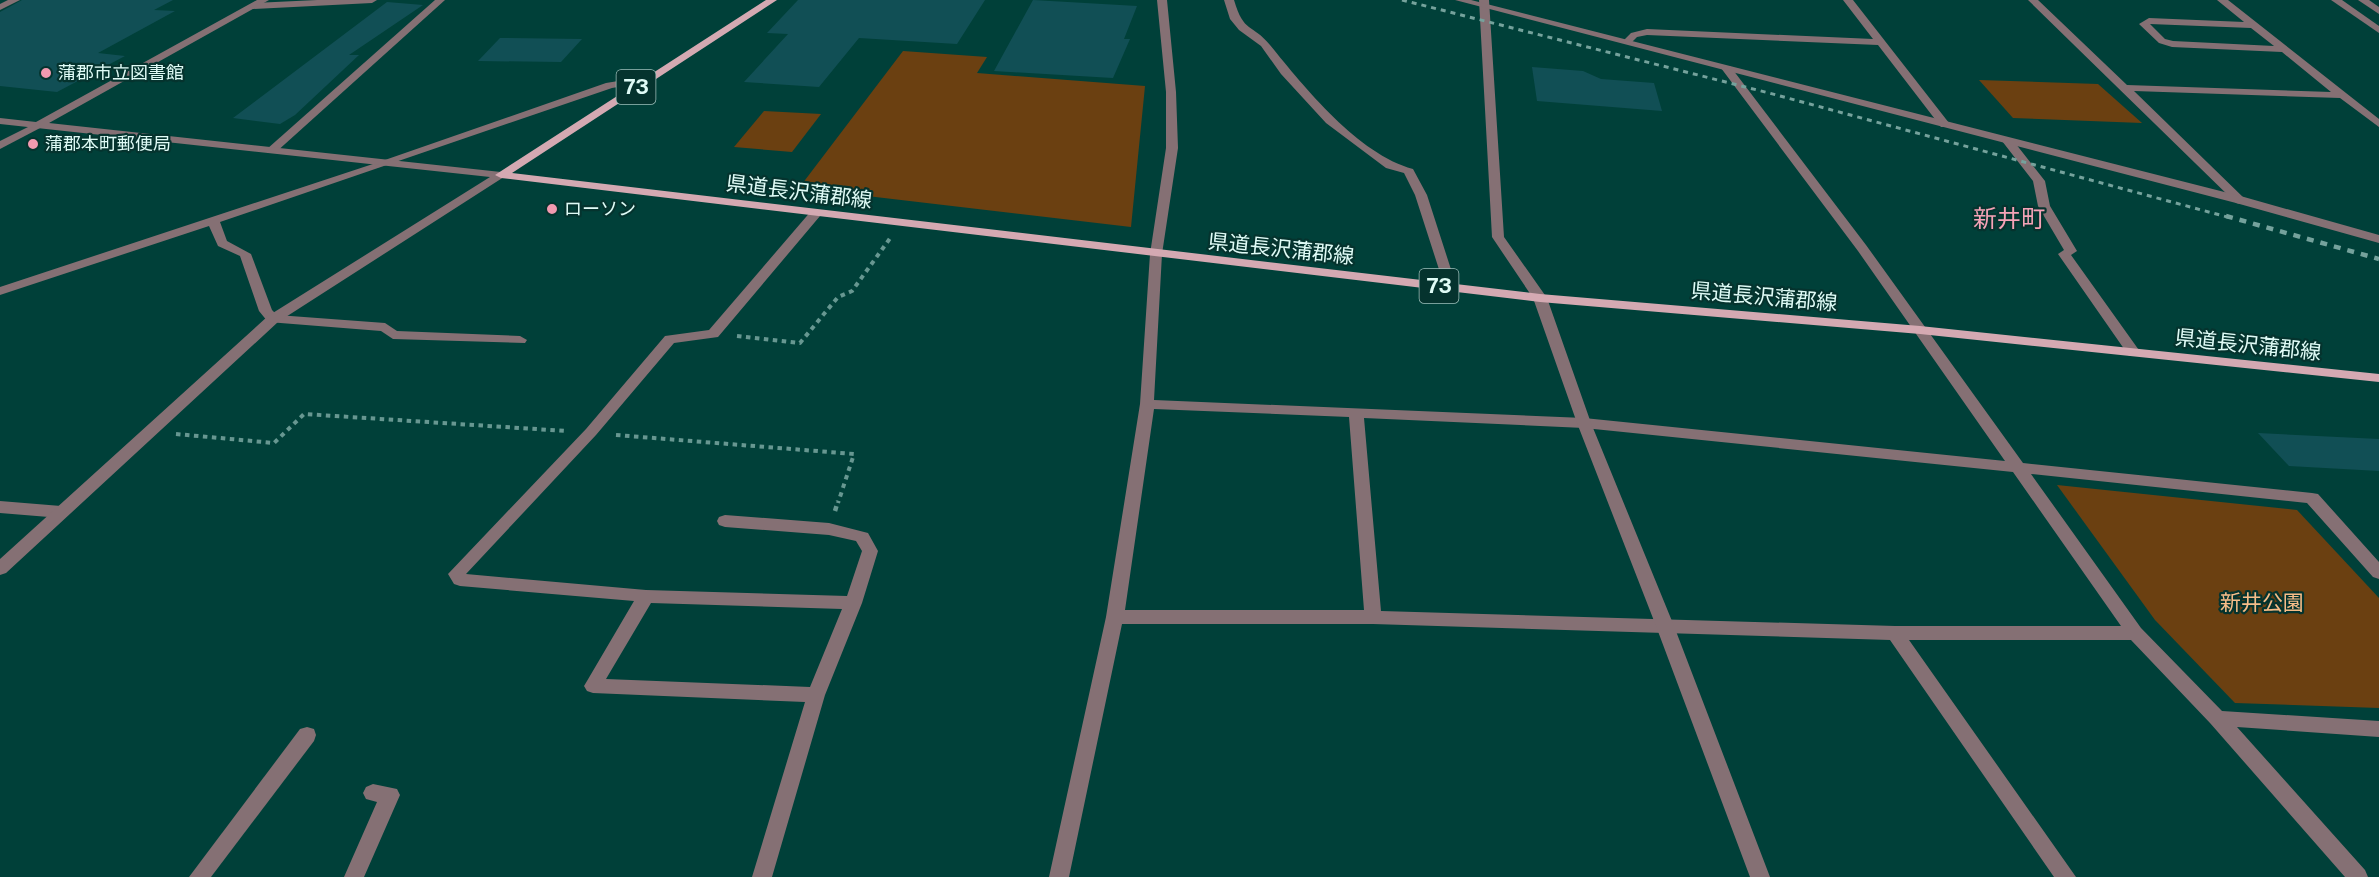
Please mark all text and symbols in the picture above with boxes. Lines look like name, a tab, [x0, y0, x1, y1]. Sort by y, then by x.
place label: 蒲郡市立図書館	[58, 62, 184, 83]
marker: 蒲郡市立図書館	[39, 66, 53, 80]
road number: 73	[616, 70, 656, 104]
place label: 蒲郡本町郵便局	[45, 133, 171, 154]
marker: 蒲郡本町郵便局	[26, 137, 40, 151]
street label: 県道長沢蒲郡線	[725, 170, 874, 213]
place label: ローソン	[564, 198, 636, 219]
marker: ローソン	[545, 202, 559, 216]
district label: 新井町	[1973, 204, 2045, 232]
street label: 県道長沢蒲郡線	[1207, 228, 1355, 269]
road number: 73	[1420, 269, 1458, 303]
street label: 県道長沢蒲郡線	[1690, 278, 1838, 315]
street label: 県道長沢蒲郡線	[2174, 324, 2322, 365]
park label: 新井公園	[2220, 590, 2304, 615]

